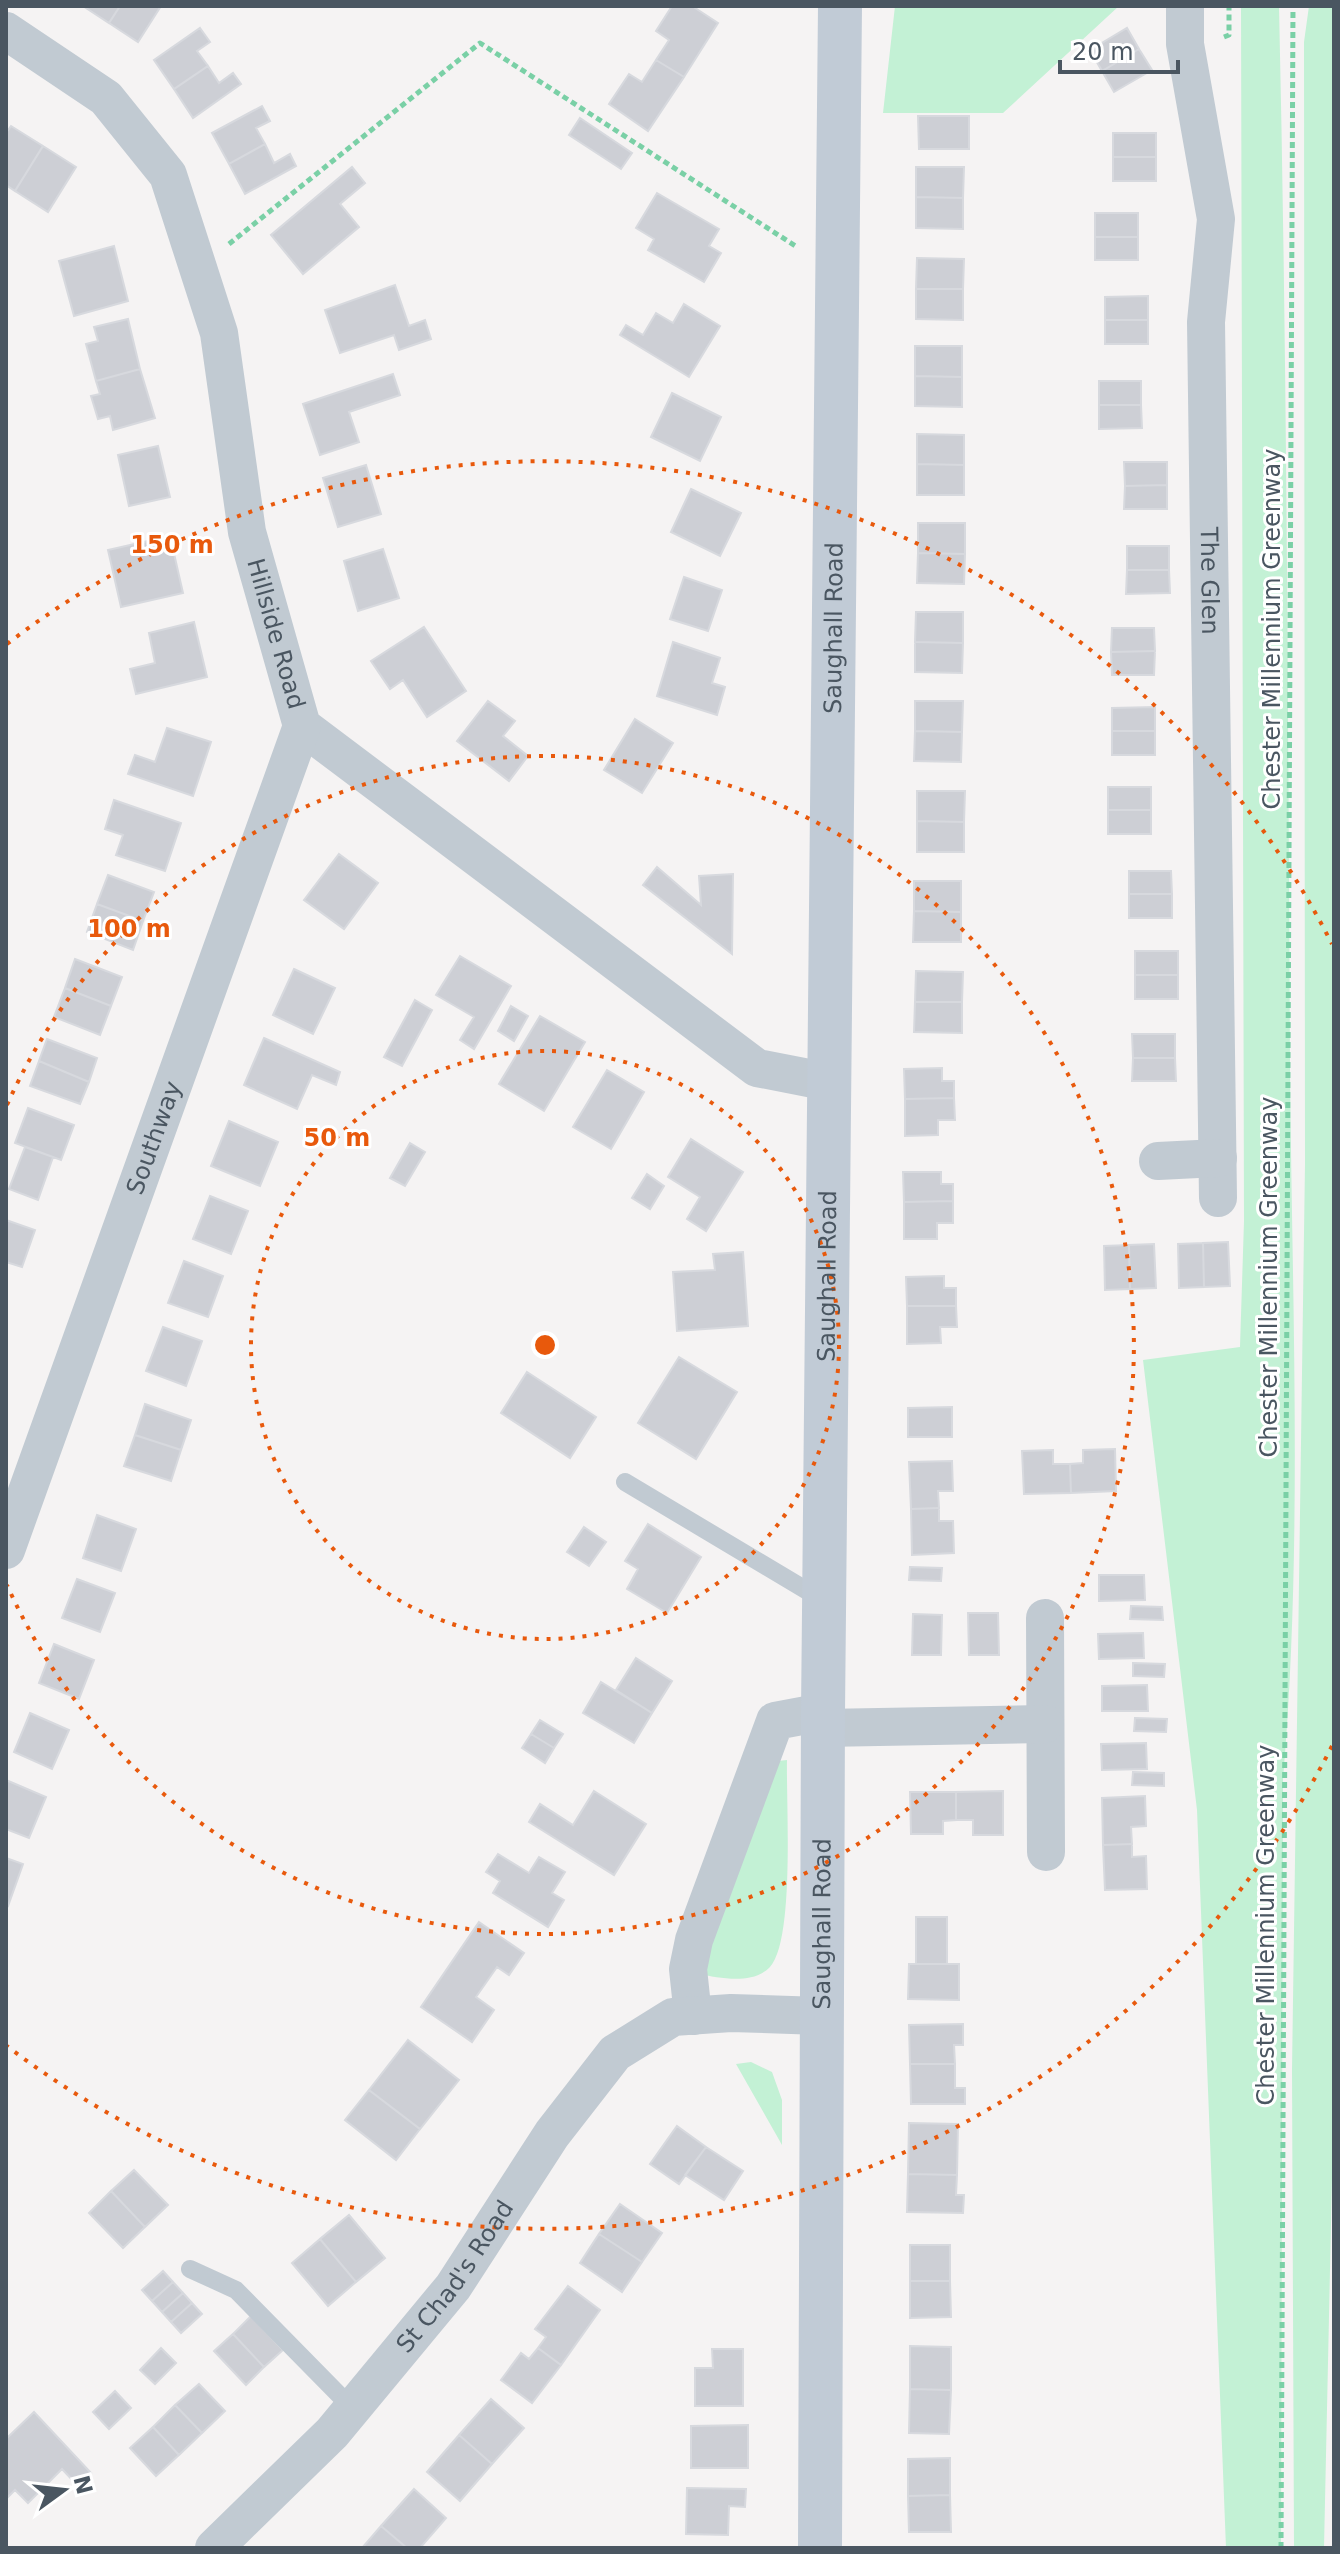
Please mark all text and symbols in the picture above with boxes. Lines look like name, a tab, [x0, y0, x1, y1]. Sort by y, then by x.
scale bar	[1060, 24, 1178, 74]
text: 20 m	[1072, 38, 1134, 66]
street label: Chester Millennium Greenway	[1258, 449, 1286, 809]
street label: The Glen	[1195, 526, 1224, 635]
text: 150 m	[130, 531, 214, 559]
street label: Saughall Road	[819, 542, 849, 714]
street label: Hillside Road	[241, 555, 310, 712]
text: 100 m	[87, 915, 171, 943]
street label: Southway	[121, 1077, 187, 1198]
street label: Chester Millennium Greenway	[1255, 1097, 1283, 1457]
text: 50 m	[304, 1124, 370, 1152]
street label: Saughall Road	[812, 1190, 842, 1362]
centre of rings	[531, 1331, 559, 1359]
street label: Chester Millennium Greenway	[1252, 1745, 1280, 2105]
street label: Saughall Road	[808, 1838, 837, 2010]
street label: St Chad's Road	[391, 2195, 519, 2358]
north arrow	[24, 2450, 104, 2530]
text: N	[68, 2473, 97, 2497]

